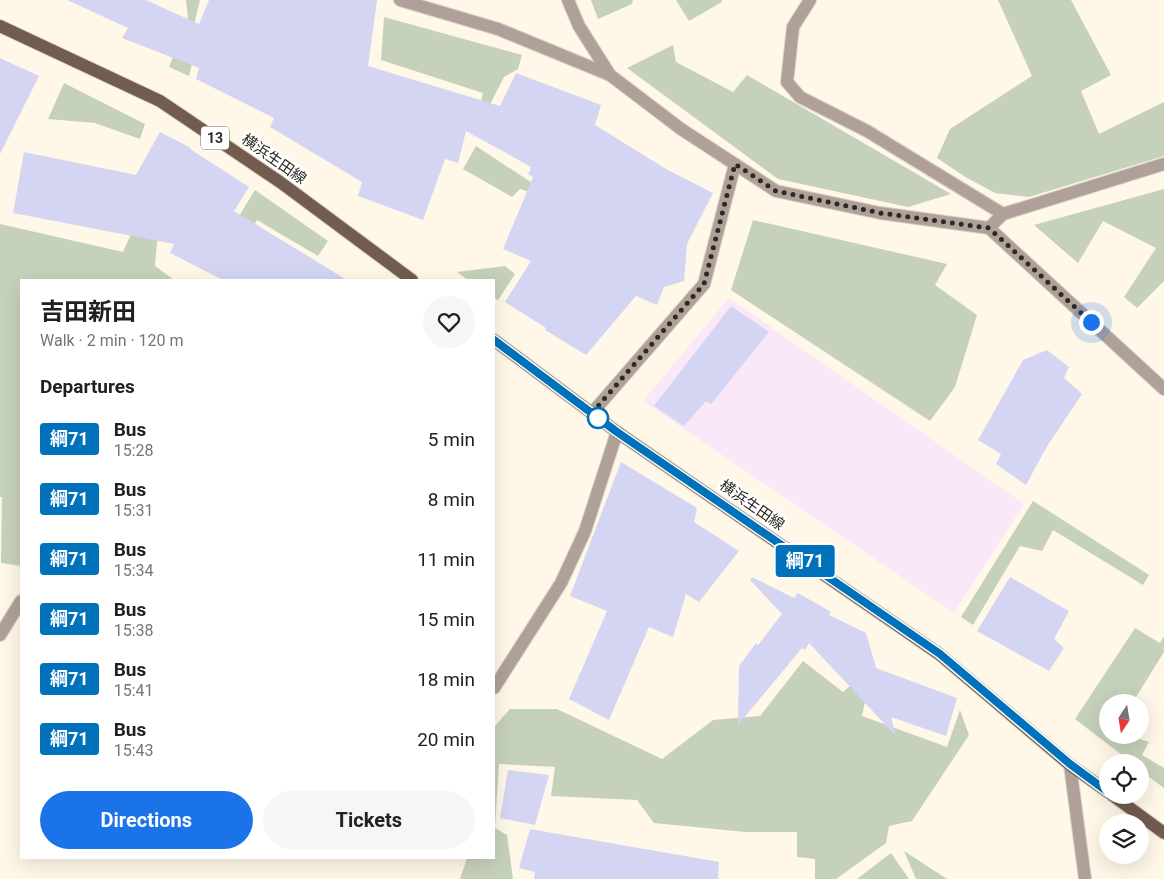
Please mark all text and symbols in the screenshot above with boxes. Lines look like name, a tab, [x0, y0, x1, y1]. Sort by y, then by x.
road number: 13	[201, 126, 229, 150]
street label: 横浜生田線	[238, 130, 310, 188]
button: heart	[423, 296, 475, 348]
text: 吉田新田	[40, 298, 136, 326]
your location	[1079, 310, 1104, 335]
text: Walk · 2 min · 120 m	[40, 331, 184, 350]
text: Departures	[40, 375, 135, 398]
unlabelled marker	[587, 407, 609, 429]
text: Bus	[114, 418, 146, 441]
text: 綱71	[50, 428, 89, 449]
text: 5 min	[428, 428, 475, 451]
text: 15:28	[114, 441, 154, 460]
street label: 横浜生田線	[716, 476, 788, 534]
text: Bus	[114, 478, 146, 501]
text: 綱71	[50, 488, 89, 509]
text: 8 min	[428, 488, 475, 511]
text: 15:31	[114, 501, 154, 520]
text: Bus	[114, 538, 146, 561]
line badge: 綱71	[776, 545, 834, 577]
text: 綱71	[50, 548, 89, 569]
text: 11 min	[417, 548, 475, 571]
text: 綱71	[786, 550, 824, 571]
text: 15:34	[114, 561, 154, 580]
text: Bus	[114, 598, 146, 621]
text: 綱71	[50, 608, 89, 629]
text: 15 min	[417, 608, 475, 631]
text: 15:38	[114, 621, 154, 640]
text: Bus	[114, 658, 146, 681]
text: 綱71	[50, 668, 89, 689]
text: 18 min	[417, 668, 475, 691]
text: 15:41	[114, 681, 154, 700]
north arrow	[1099, 694, 1149, 744]
map controls	[1099, 694, 1149, 864]
text: Bus	[114, 718, 146, 741]
text: 綱71	[50, 728, 89, 749]
text: 20 min	[417, 728, 475, 751]
text: 15:43	[114, 741, 154, 760]
button: locate	[1099, 754, 1149, 804]
button: Directions	[40, 791, 253, 849]
button: Tickets	[263, 791, 475, 849]
button: layers	[1099, 814, 1149, 864]

